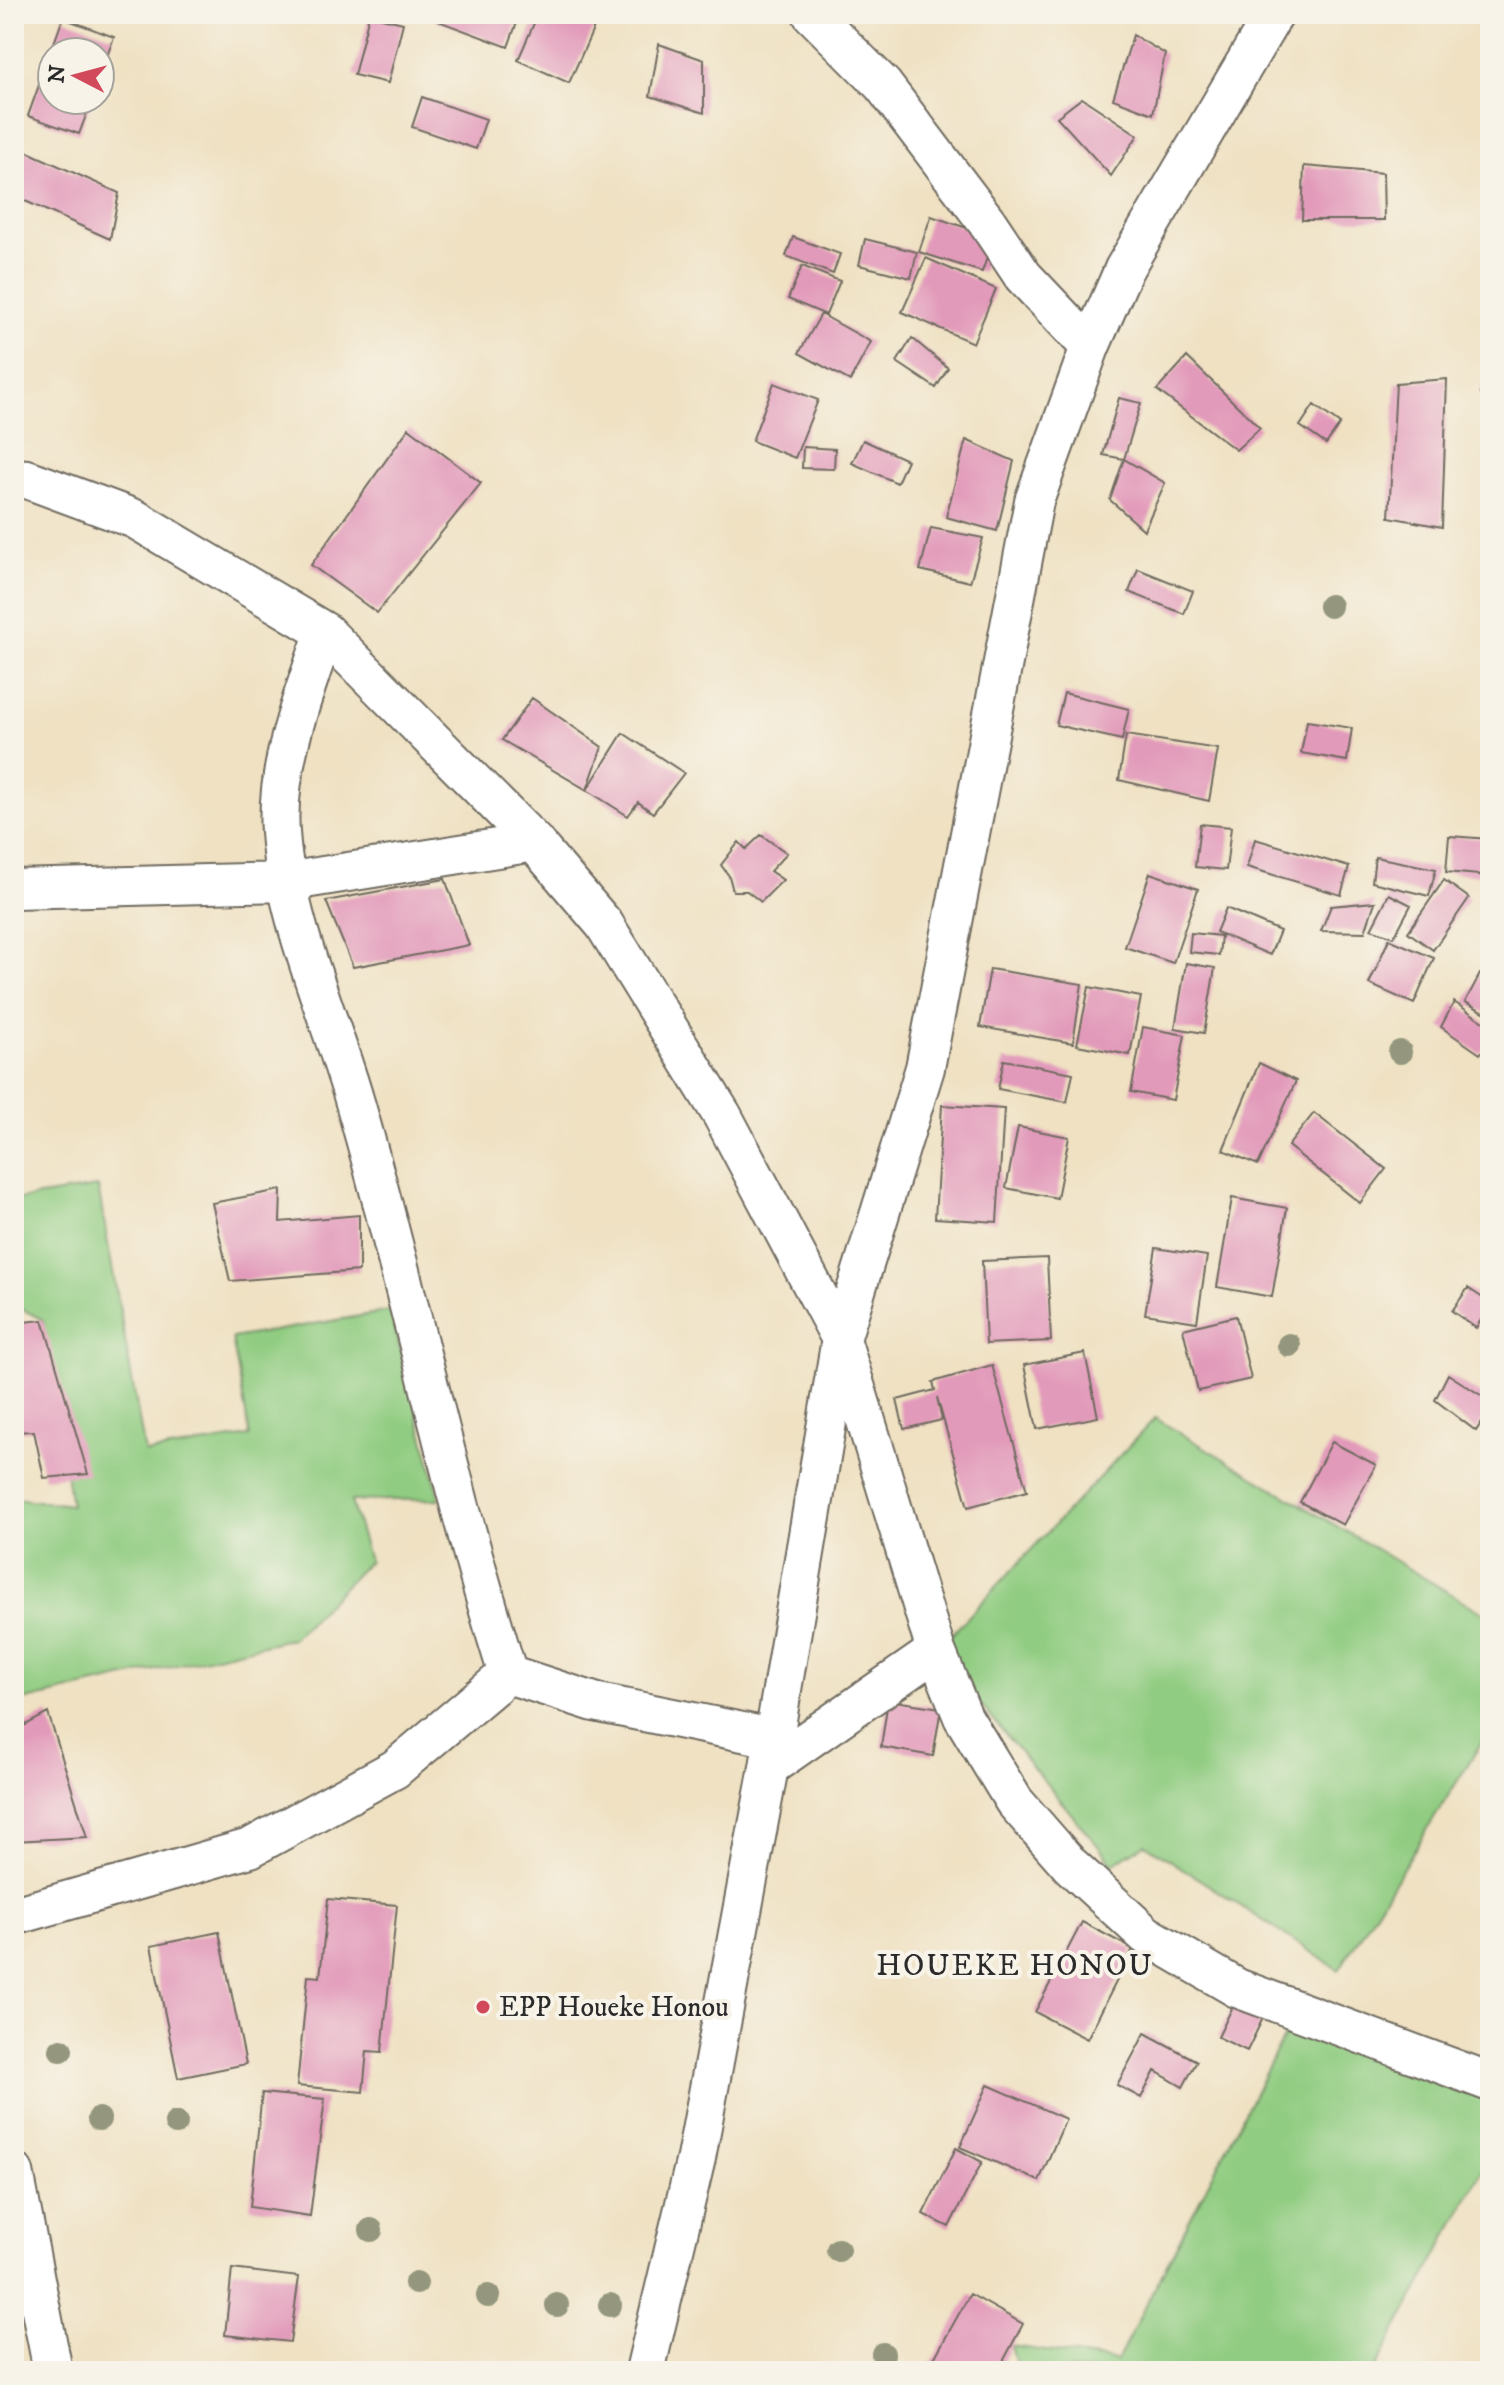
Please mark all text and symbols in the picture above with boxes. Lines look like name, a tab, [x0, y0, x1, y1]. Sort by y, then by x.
north arrow	[36, 36, 116, 116]
text: N	[43, 64, 72, 84]
district label: HOUEKE HONOU	[876, 1948, 1154, 1985]
place label: EPP Houeke Honou	[499, 1990, 729, 2025]
marker: EPP Houeke Honou	[474, 1998, 492, 2016]

